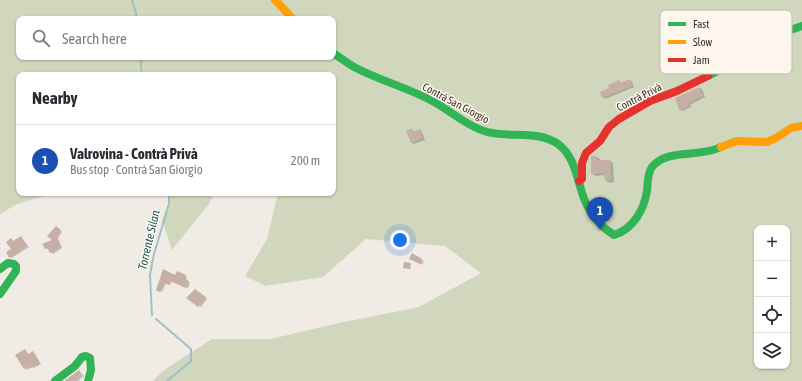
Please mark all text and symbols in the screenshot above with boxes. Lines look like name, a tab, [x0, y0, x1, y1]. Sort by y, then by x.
legend	[660, 10, 792, 74]
search box	[16, 16, 336, 60]
text: Fast	[693, 18, 709, 30]
icon: search	[30, 27, 52, 49]
text: Search here	[62, 30, 127, 47]
text: Slow	[693, 36, 712, 48]
text: Jam	[693, 54, 710, 66]
street label: Contrà San Giorgio	[421, 80, 491, 126]
street label: Contrà Privà	[614, 81, 664, 113]
text: Nearby	[32, 88, 78, 108]
text: Valrovina - Contrà Privà	[70, 145, 198, 162]
text: 1	[42, 153, 48, 168]
text: 200 m	[291, 153, 320, 168]
text: Bus stop · Contrà San Giorgio	[70, 162, 203, 177]
pin: 1	[587, 197, 613, 230]
water label: Torrente Silan	[135, 209, 163, 271]
map controls	[754, 225, 790, 369]
button: +	[754, 225, 790, 261]
your location	[390, 230, 410, 250]
button: −	[754, 261, 790, 297]
button: locate	[754, 297, 790, 333]
button: layers	[754, 333, 790, 369]

